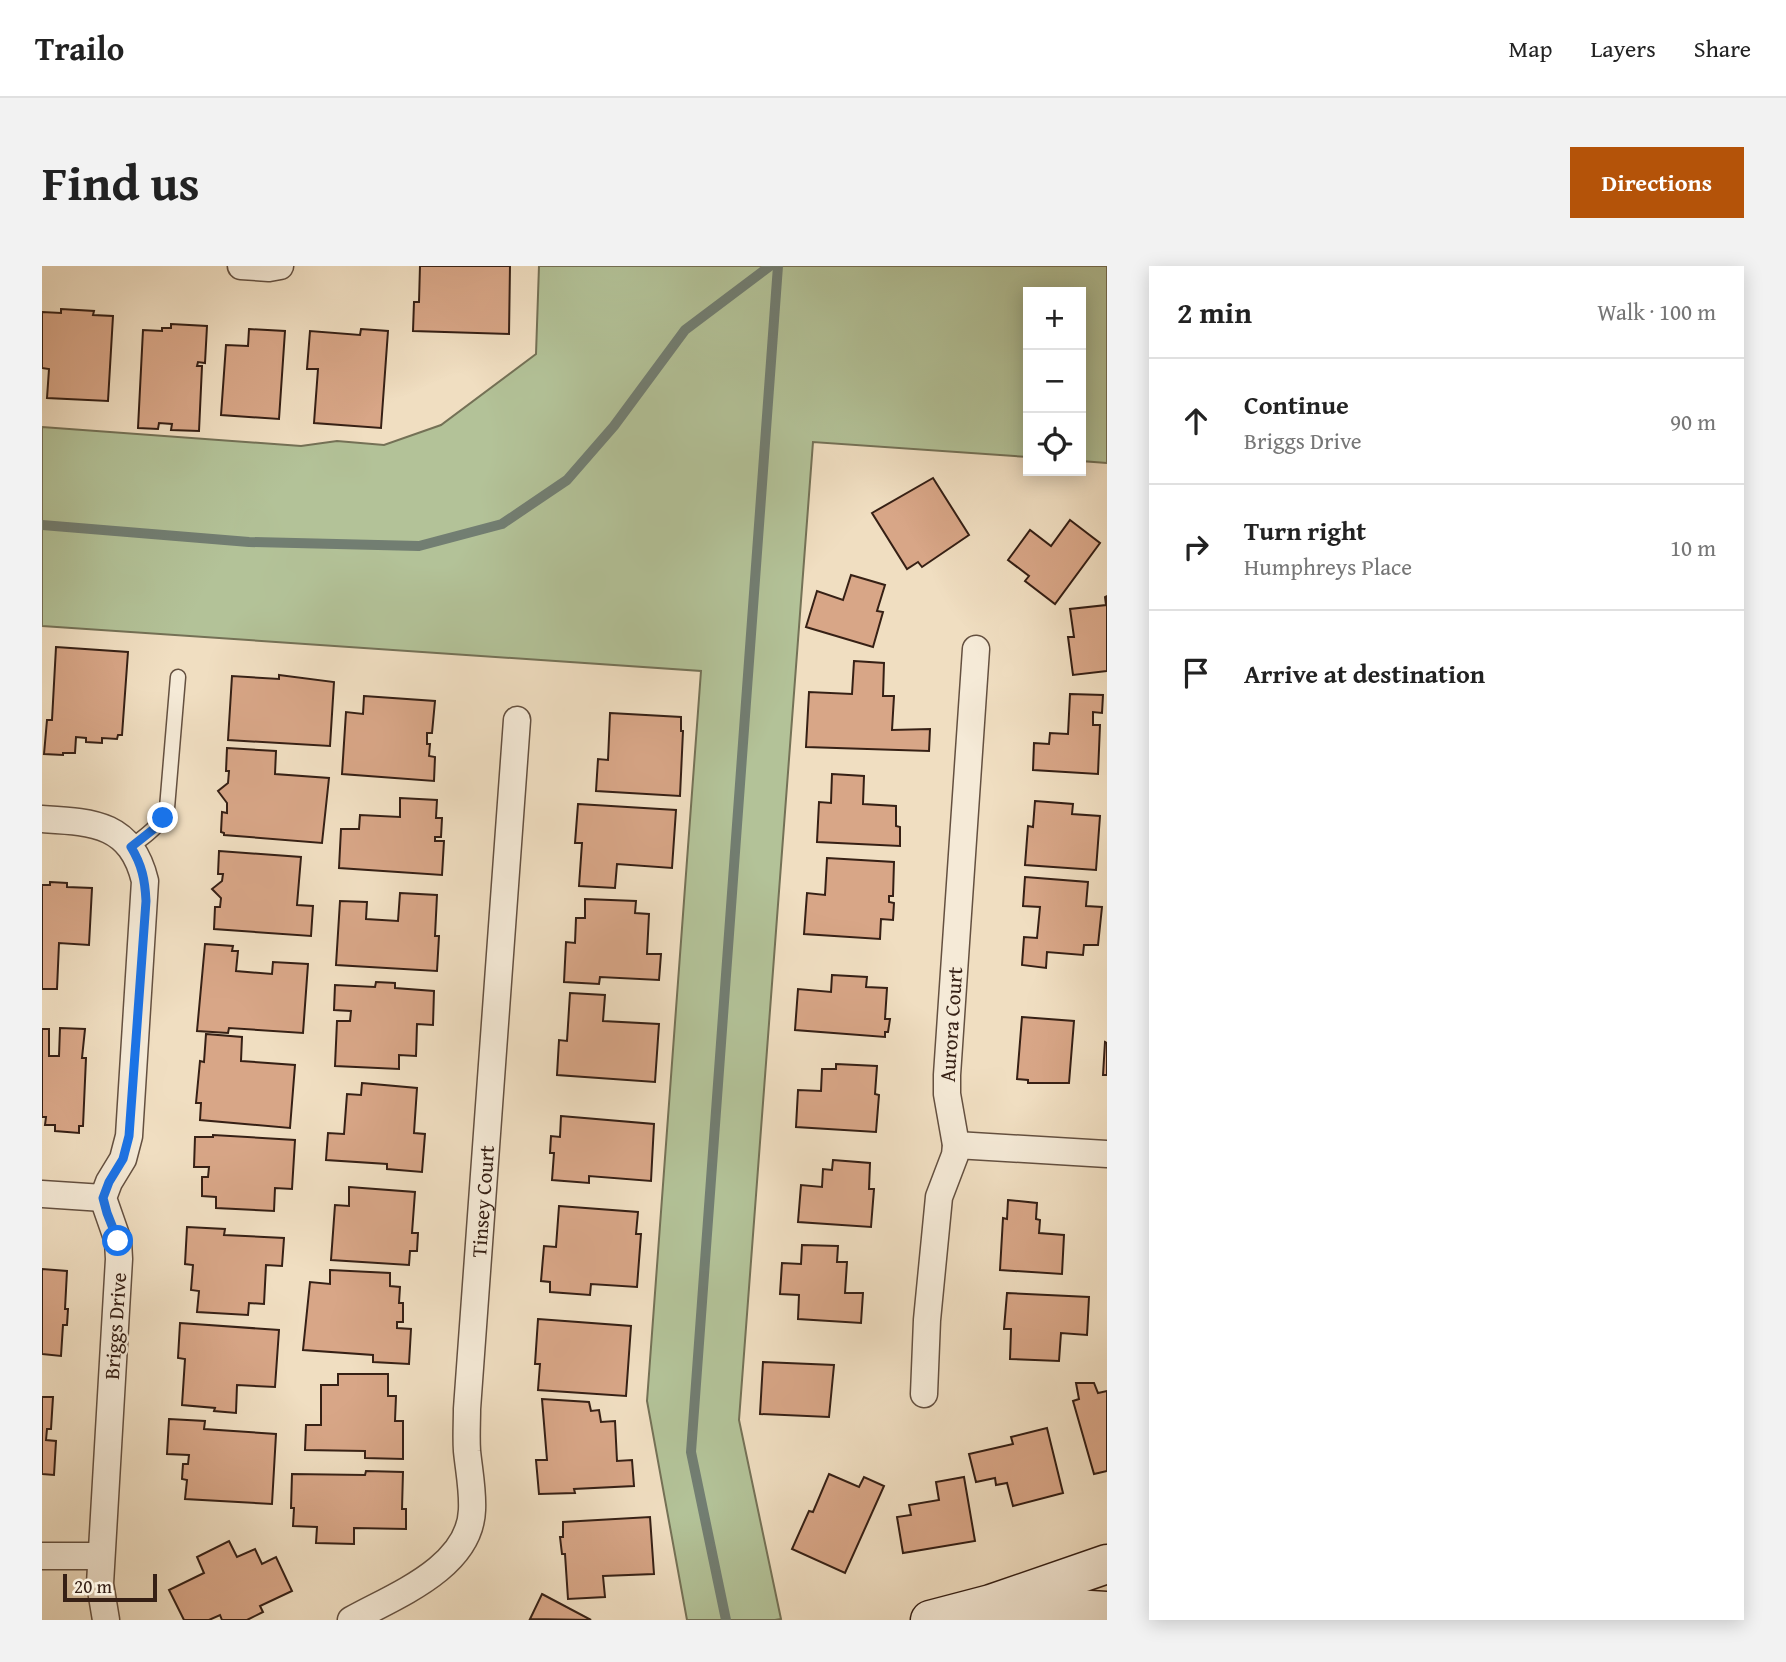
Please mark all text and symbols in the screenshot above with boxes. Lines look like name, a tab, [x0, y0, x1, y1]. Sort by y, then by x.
text: Trailo	[35, 24, 124, 72]
text: Map	[1509, 31, 1552, 66]
text: Layers	[1590, 31, 1656, 66]
text: Share	[1694, 31, 1751, 66]
text: Find us	[42, 146, 200, 218]
button: Directions	[1570, 147, 1744, 218]
map controls	[1023, 287, 1086, 476]
button: +	[1023, 287, 1086, 350]
text: 2 min	[1177, 290, 1252, 334]
text: Walk · 100 m	[1597, 295, 1716, 328]
button: −	[1023, 350, 1086, 413]
text: Continue	[1244, 385, 1349, 424]
icon: ahead	[1177, 402, 1215, 440]
text: 90 m	[1670, 405, 1716, 438]
button: locate	[1023, 413, 1086, 476]
text: Briggs Drive	[1244, 424, 1362, 457]
text: Turn right	[1244, 511, 1366, 550]
icon: right	[1177, 528, 1215, 566]
text: 10 m	[1670, 531, 1716, 564]
text: Humphreys Place	[1244, 550, 1412, 583]
icon: arrive	[1177, 654, 1215, 692]
text: Arrive at destination	[1244, 654, 1485, 693]
route end	[147, 802, 178, 833]
street label: Aurora Court	[932, 965, 970, 1082]
street label: Tinsey Court	[463, 1143, 502, 1258]
route start	[102, 1225, 133, 1256]
street label: Briggs Drive	[96, 1271, 134, 1381]
scale bar	[63, 1571, 158, 1603]
text: 20 m	[74, 1572, 112, 1600]

